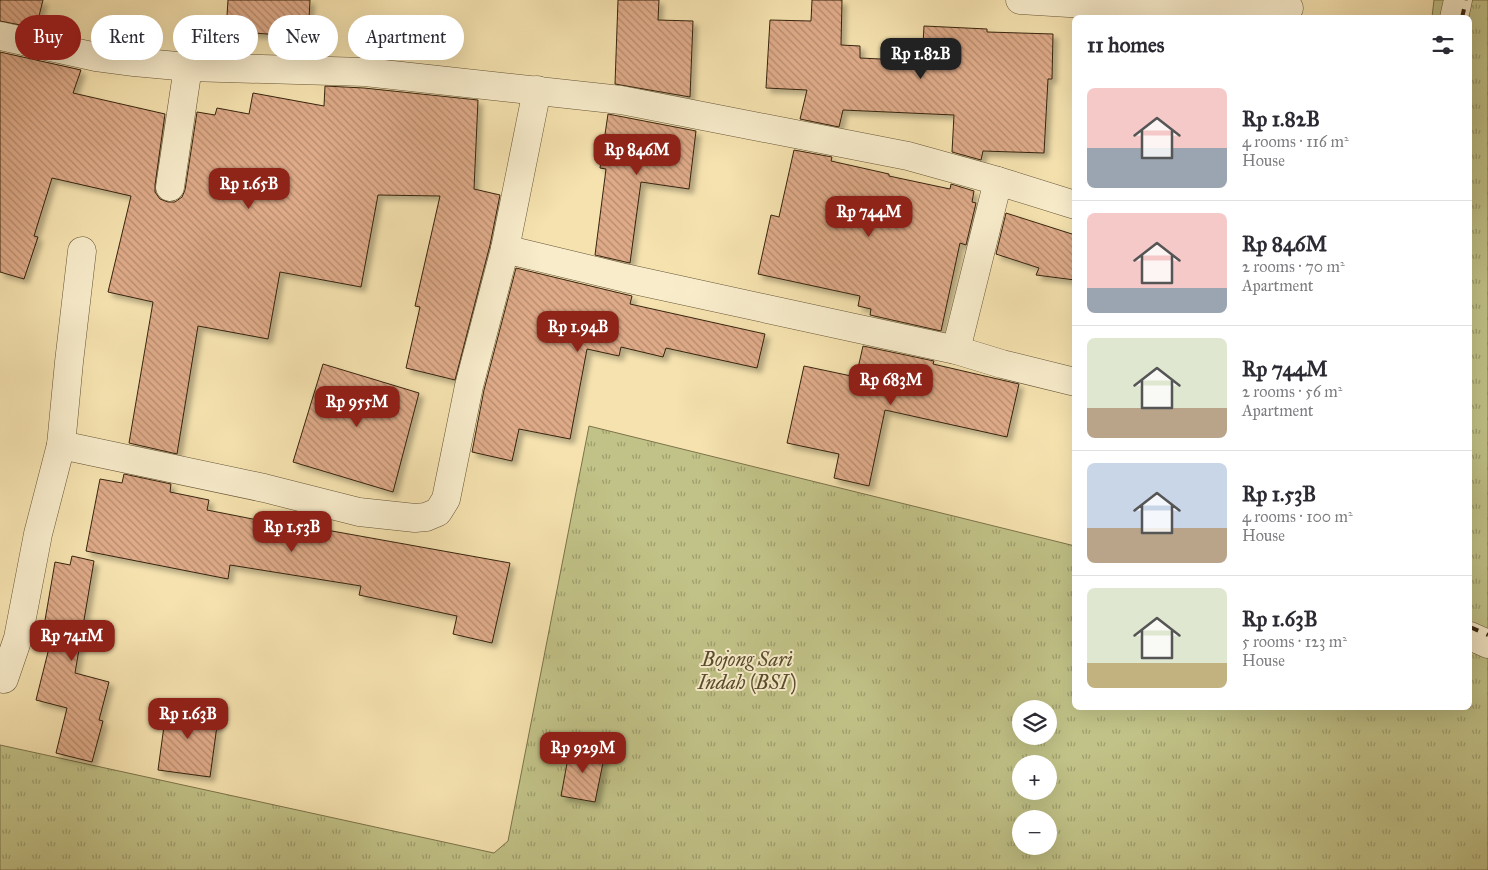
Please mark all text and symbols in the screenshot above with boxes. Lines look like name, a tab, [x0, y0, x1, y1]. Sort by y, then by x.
chip: Buy	[15, 15, 81, 60]
chip: Rent	[91, 15, 163, 60]
chip: Filters	[173, 15, 258, 60]
chip: New	[268, 15, 338, 60]
chip: Apartment	[348, 15, 464, 60]
icon: filters	[1429, 31, 1457, 59]
text: 11 homes	[1087, 32, 1164, 58]
pin: Rp 1.82B	[869, 38, 973, 80]
text: Rp 1.82B	[891, 44, 951, 63]
text: Rp 1.82B	[1242, 106, 1320, 132]
icon: home	[1127, 108, 1187, 168]
text: 4 rooms · 116 m²	[1242, 132, 1349, 151]
pin: Rp 846M	[591, 134, 683, 176]
text: Rp 846M	[605, 140, 669, 159]
text: House	[1242, 151, 1285, 170]
pin: Rp 1.65B	[197, 168, 301, 210]
text: Rp 1.65B	[220, 174, 278, 193]
pin: Rp 744M	[823, 196, 915, 238]
text: Rp 744M	[836, 202, 902, 221]
text: Rp 846M	[1242, 231, 1327, 257]
icon: home	[1127, 233, 1187, 293]
text: 2 rooms · 70 m²	[1242, 257, 1345, 276]
text: Apartment	[1242, 276, 1314, 295]
pin: Rp 1.94B	[526, 310, 630, 353]
text: Rp 1.94B	[548, 317, 608, 336]
text: Rp 744M	[1242, 356, 1328, 382]
icon: home	[1127, 358, 1187, 418]
pin: Rp 683M	[845, 364, 937, 406]
text: Rp 683M	[860, 370, 922, 389]
text: 2 rooms · 56 m²	[1242, 382, 1342, 401]
pin: Rp 955M	[311, 386, 403, 428]
text: Rp 955M	[326, 392, 388, 411]
text: Apartment	[1242, 401, 1314, 420]
text: Rp 1.53B	[1242, 481, 1316, 507]
icon: home	[1127, 483, 1187, 543]
text: 4 rooms · 100 m²	[1242, 507, 1353, 526]
pin: Rp 1.53B	[240, 510, 344, 553]
text: Rp 1.53B	[264, 517, 320, 536]
text: House	[1242, 526, 1285, 545]
text: Rp 1.63B	[1242, 606, 1318, 632]
icon: home	[1127, 608, 1187, 668]
pin: Rp 741M	[26, 620, 118, 662]
text: Rp 741M	[41, 626, 103, 645]
text: 5 rooms · 123 m²	[1242, 632, 1347, 651]
park label: Bojong Sari Indah (BSI)	[697, 647, 796, 695]
text: House	[1242, 651, 1285, 670]
pin: Rp 1.63B	[136, 698, 240, 740]
map controls	[1012, 700, 1057, 855]
button: layers	[1012, 700, 1057, 745]
text: Rp 1.63B	[159, 704, 217, 723]
pin: Rp 929M	[537, 732, 629, 774]
text: Rp 929M	[551, 738, 615, 757]
button: +	[1012, 755, 1057, 800]
button: −	[1012, 810, 1057, 855]

